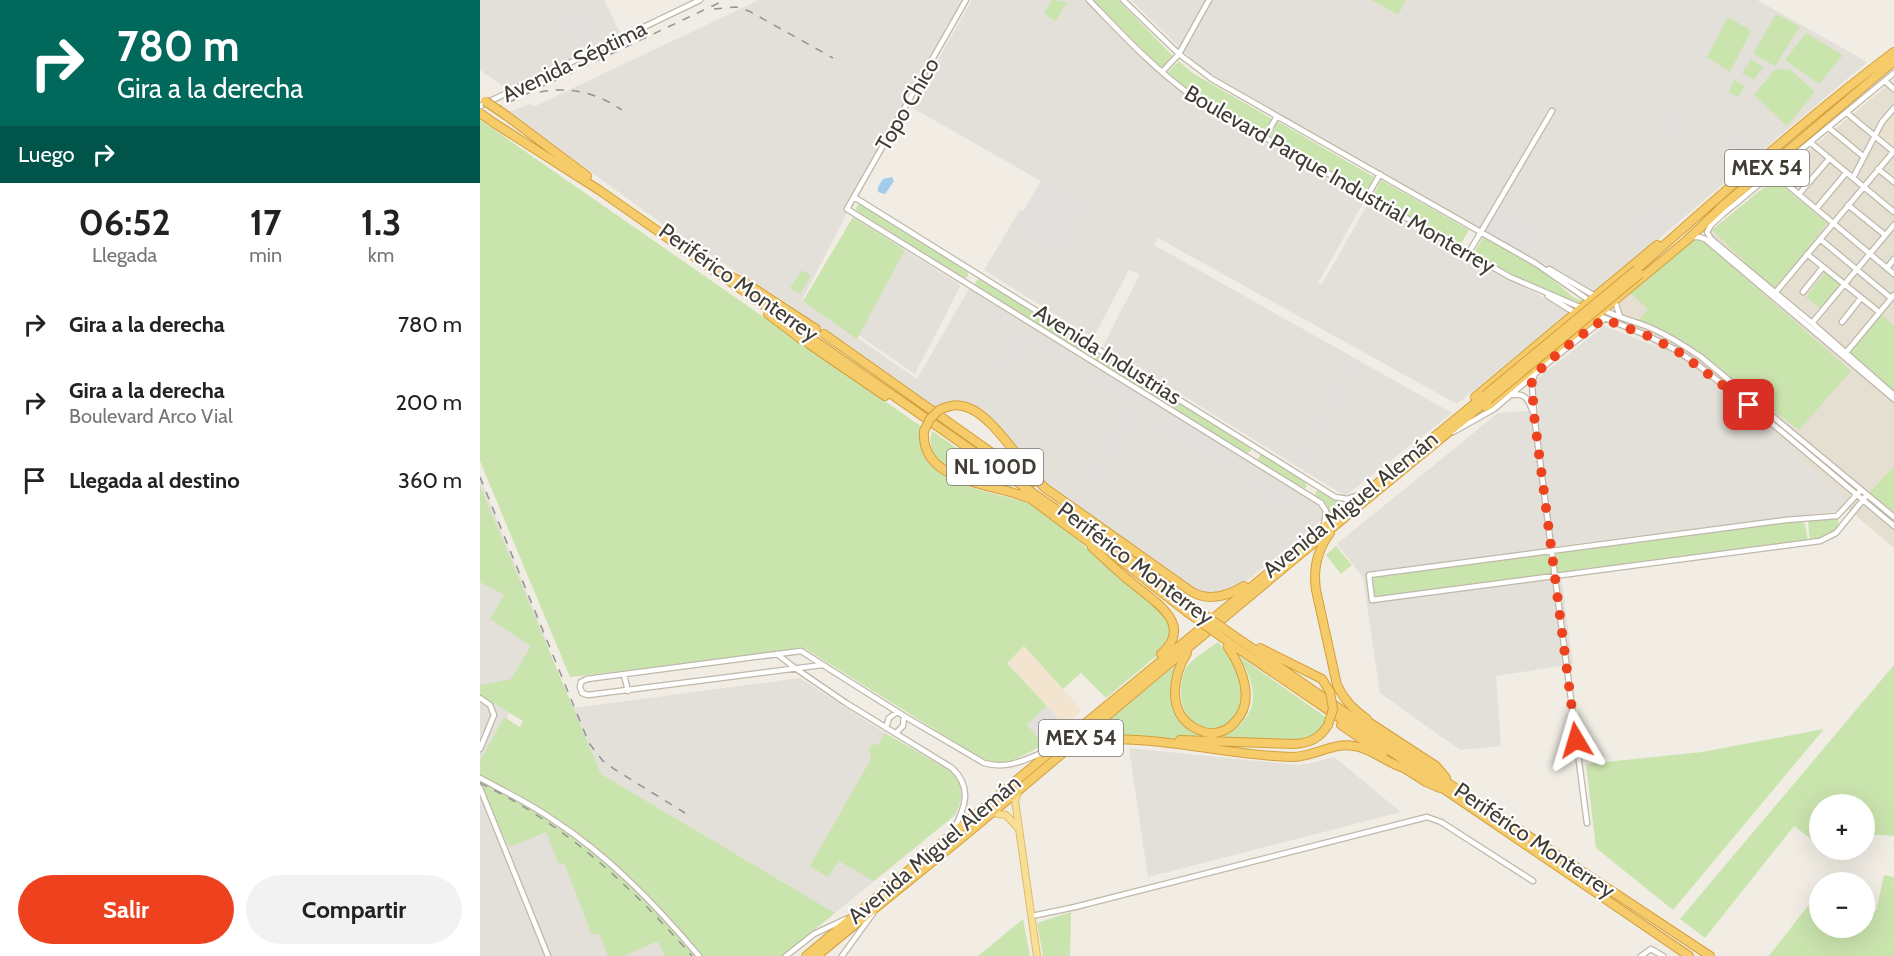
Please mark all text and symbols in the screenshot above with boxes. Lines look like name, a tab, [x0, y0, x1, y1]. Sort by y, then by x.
street label: Avenida Séptima	[498, 15, 651, 108]
text: 780 m	[117, 20, 239, 72]
icon: right	[18, 24, 96, 102]
street label: Topo Chico	[870, 53, 945, 156]
text: Gira a la derecha	[117, 72, 303, 105]
street label: Boulevard Parque Industrial Monterrey	[1180, 79, 1500, 280]
icon: right	[87, 138, 120, 171]
text: Luego	[18, 141, 75, 168]
road number: MEX 54	[1725, 150, 1809, 186]
text: 06:52	[79, 200, 171, 244]
text: 17	[250, 200, 281, 244]
text: 1.3	[361, 200, 401, 244]
street label: Periférico Monterrey	[654, 217, 824, 347]
text: Llegada	[92, 243, 157, 267]
text: min	[249, 243, 282, 267]
text: km	[368, 243, 394, 267]
street label: Avenida Industrias	[1029, 298, 1186, 411]
icon: right	[18, 308, 51, 341]
text: Gira a la derecha	[69, 311, 225, 338]
text: 780 m	[398, 311, 462, 338]
text: Gira a la derecha	[69, 377, 225, 404]
pin	[1723, 379, 1774, 430]
icon: right	[18, 386, 51, 419]
icon: arrive	[1732, 388, 1765, 421]
text: 200 m	[396, 389, 462, 416]
text: Boulevard Arco Vial	[69, 404, 233, 428]
street label: Avenida Miguel Alemán	[1257, 425, 1443, 583]
road number: NL 100D	[947, 449, 1043, 485]
icon: arrive	[18, 464, 51, 497]
text: Llegada al destino	[69, 467, 240, 494]
text: 360 m	[398, 467, 462, 494]
street label: Periférico Monterrey	[1052, 496, 1219, 631]
position arrow	[1544, 708, 1608, 772]
road number: MEX 54	[1039, 720, 1123, 756]
street label: Avenida Miguel Alemán	[842, 769, 1026, 930]
street label: Periférico Monterrey	[1449, 777, 1620, 904]
map controls	[1809, 794, 1875, 938]
button: +	[1809, 794, 1875, 860]
button: −	[1809, 872, 1875, 938]
button: Salir	[18, 875, 234, 944]
button: Compartir	[246, 875, 462, 944]

